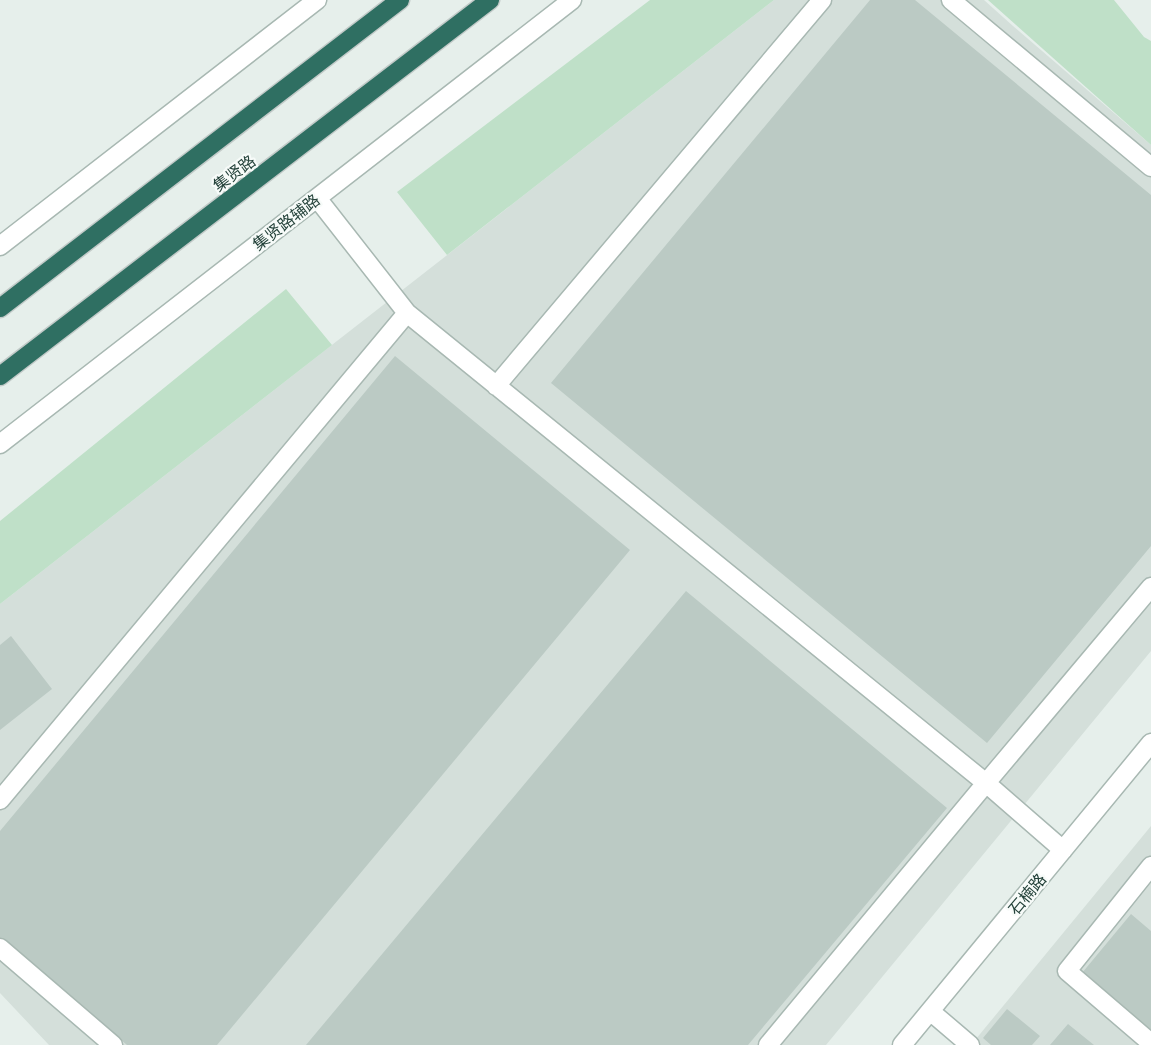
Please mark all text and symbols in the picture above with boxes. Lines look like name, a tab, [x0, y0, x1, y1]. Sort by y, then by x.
street label: 集贤路	[209, 151, 259, 195]
street label: 集贤路辅路	[248, 189, 324, 255]
street label: 石楠路	[1004, 869, 1050, 919]

